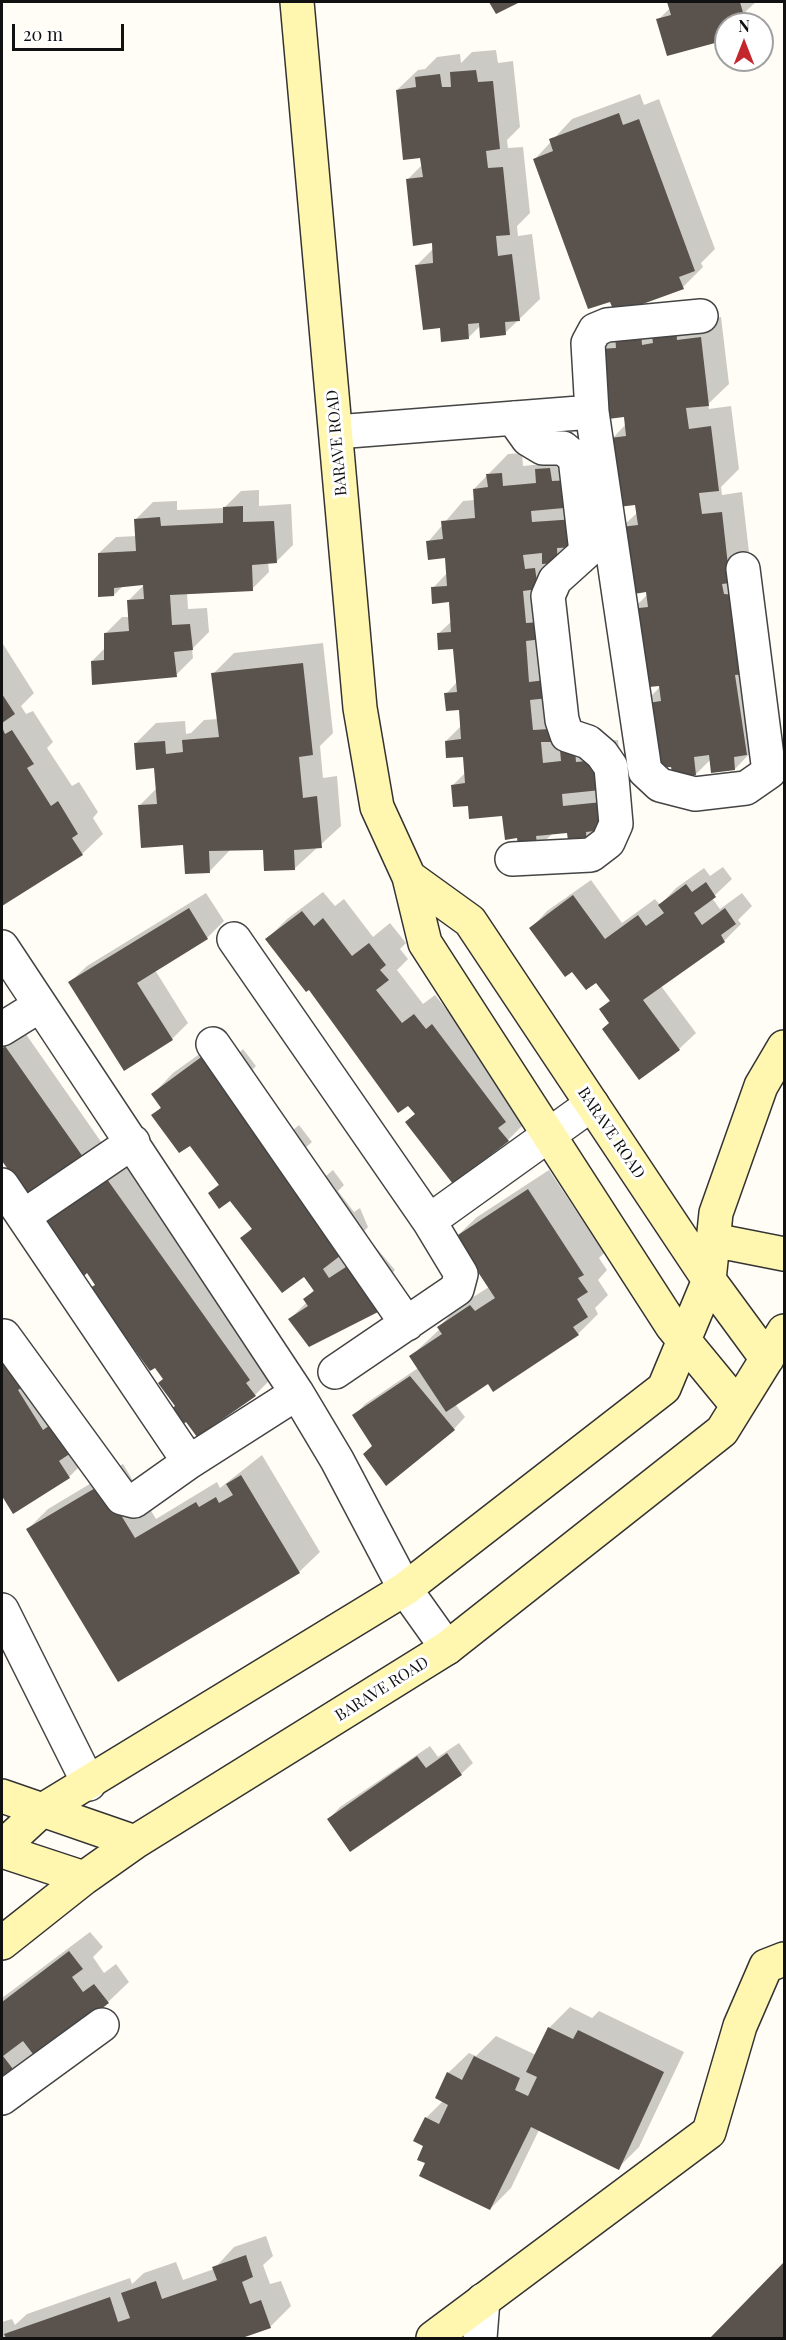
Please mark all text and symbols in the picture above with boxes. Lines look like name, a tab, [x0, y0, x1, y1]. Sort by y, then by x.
scale bar	[15, 12, 128, 50]
north arrow	[714, 12, 774, 72]
text: N	[738, 15, 750, 36]
text: 20 m	[23, 22, 63, 46]
street label: BARAVE ROAD	[323, 389, 351, 497]
street label: BARAVE ROAD	[573, 1084, 649, 1182]
street label: BARAVE ROAD	[332, 1653, 432, 1725]

